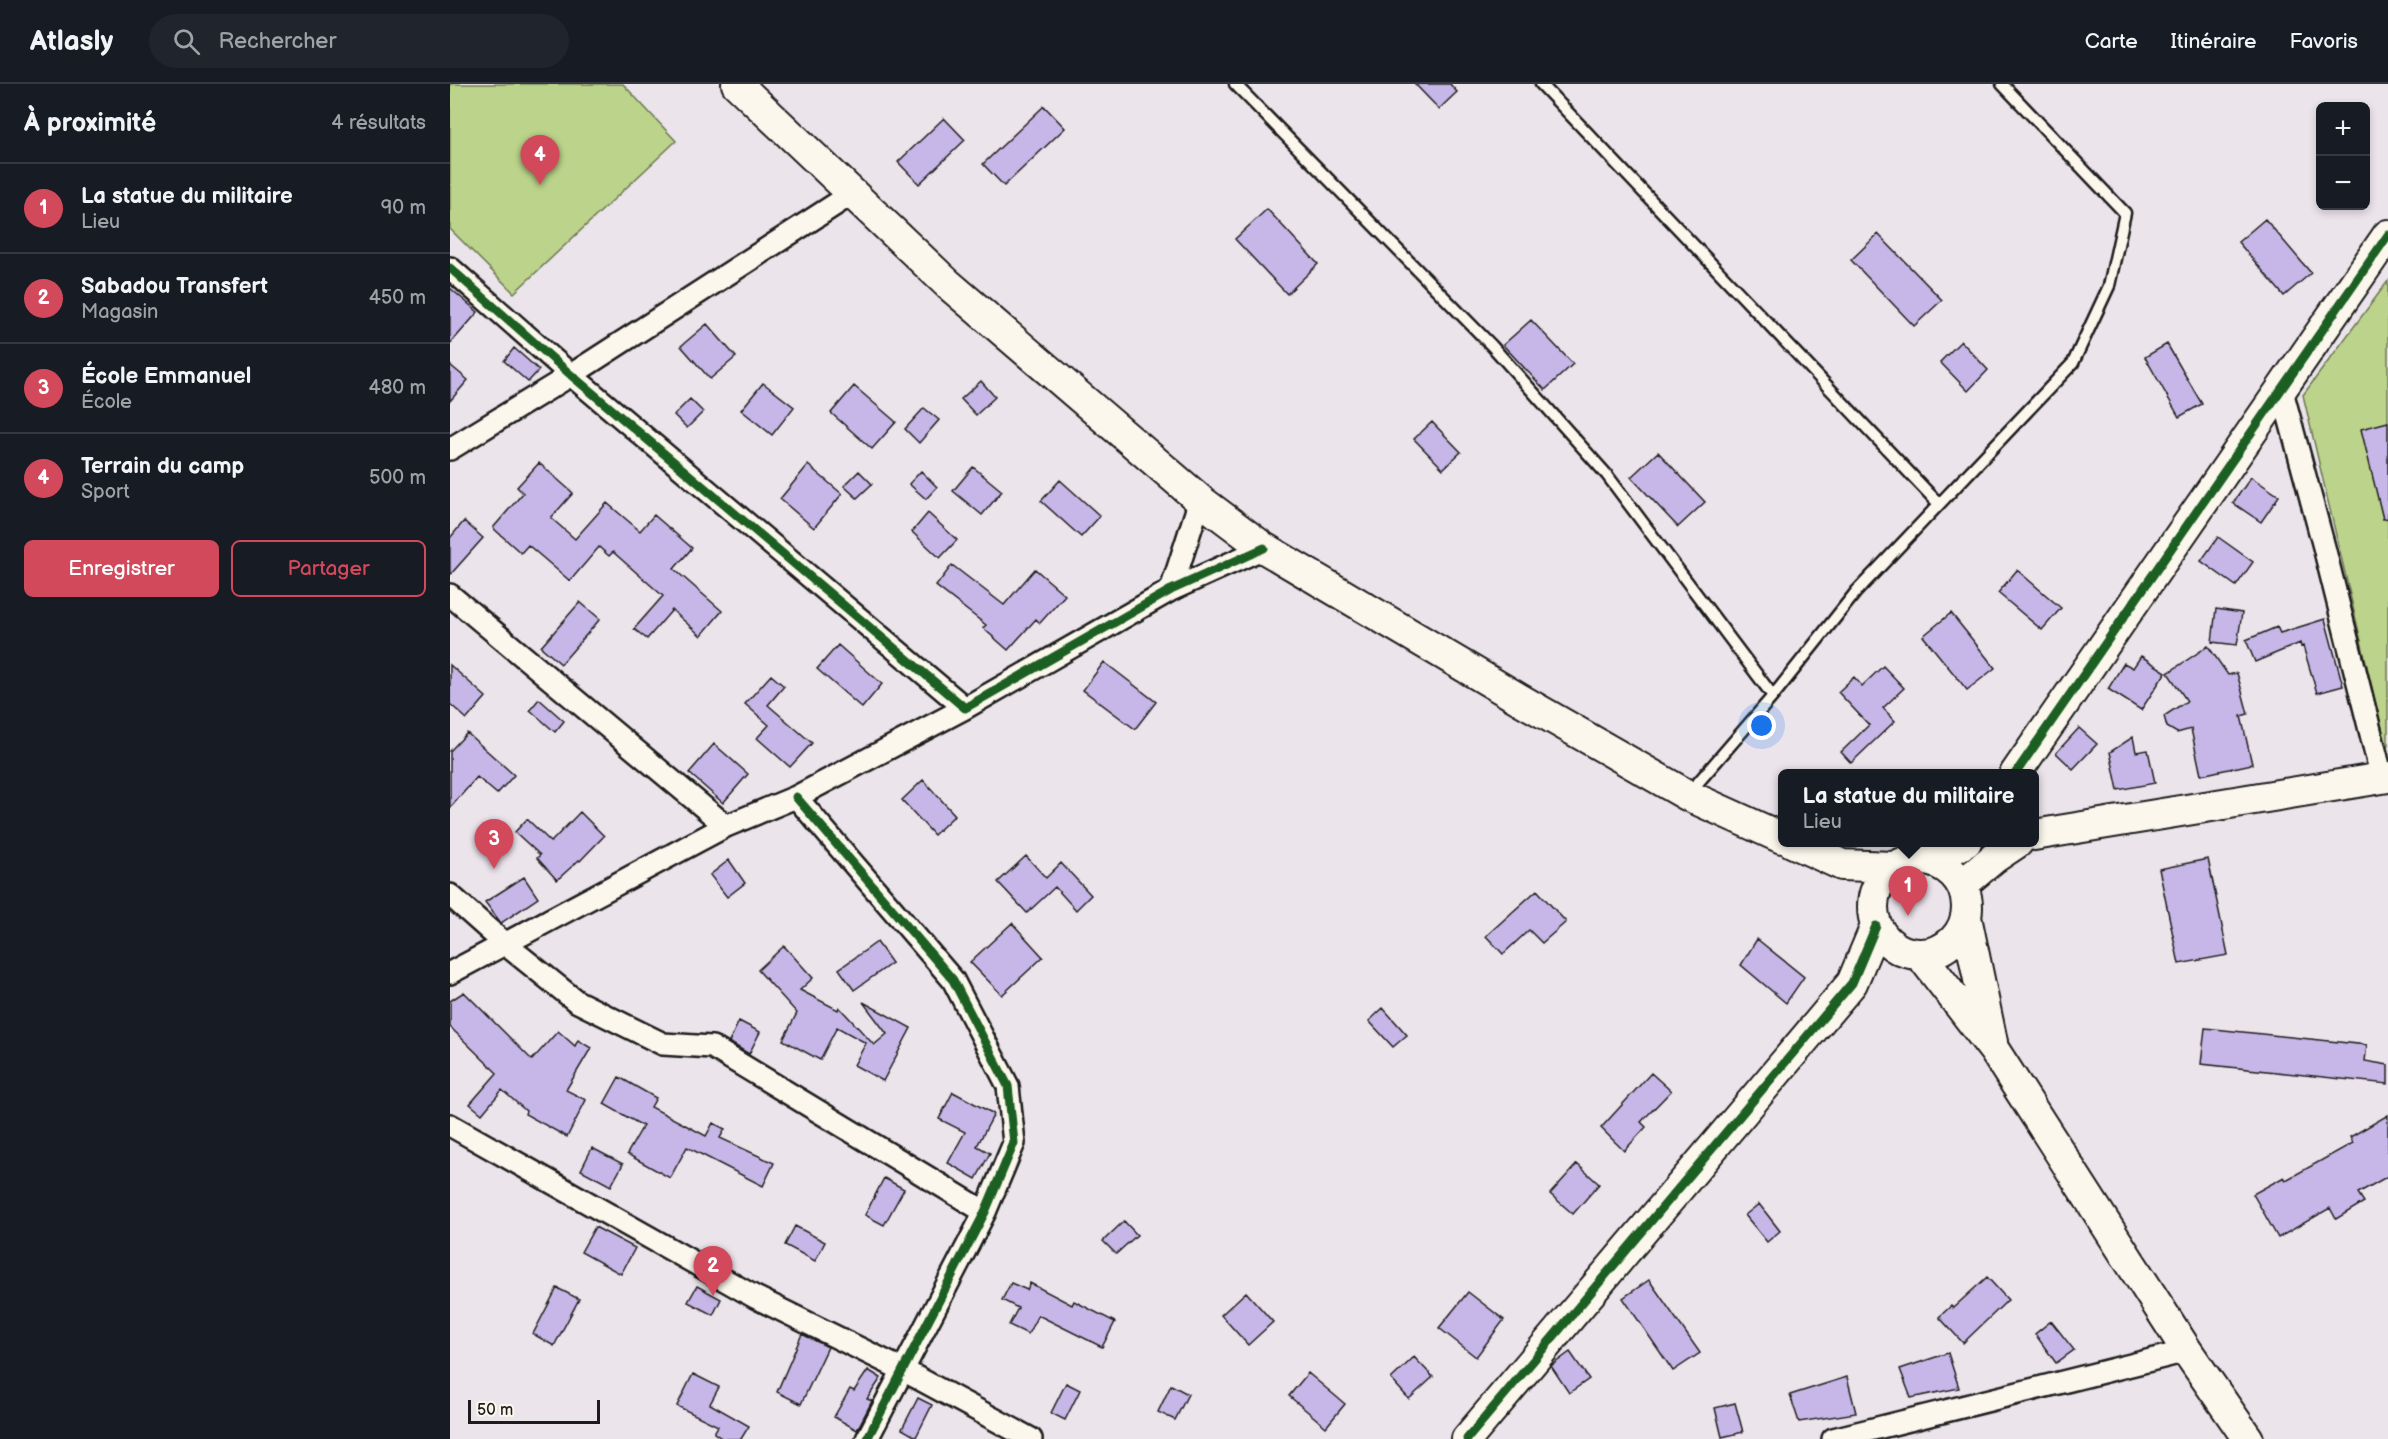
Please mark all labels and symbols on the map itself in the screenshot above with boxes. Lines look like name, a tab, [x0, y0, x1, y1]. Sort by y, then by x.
pin: 4	[520, 135, 560, 185]
your location	[1747, 711, 1776, 740]
pin: 3	[474, 820, 513, 869]
pin: 1	[1888, 866, 1928, 916]
pin: 2	[694, 1246, 732, 1296]
scale bar	[468, 1397, 600, 1424]

